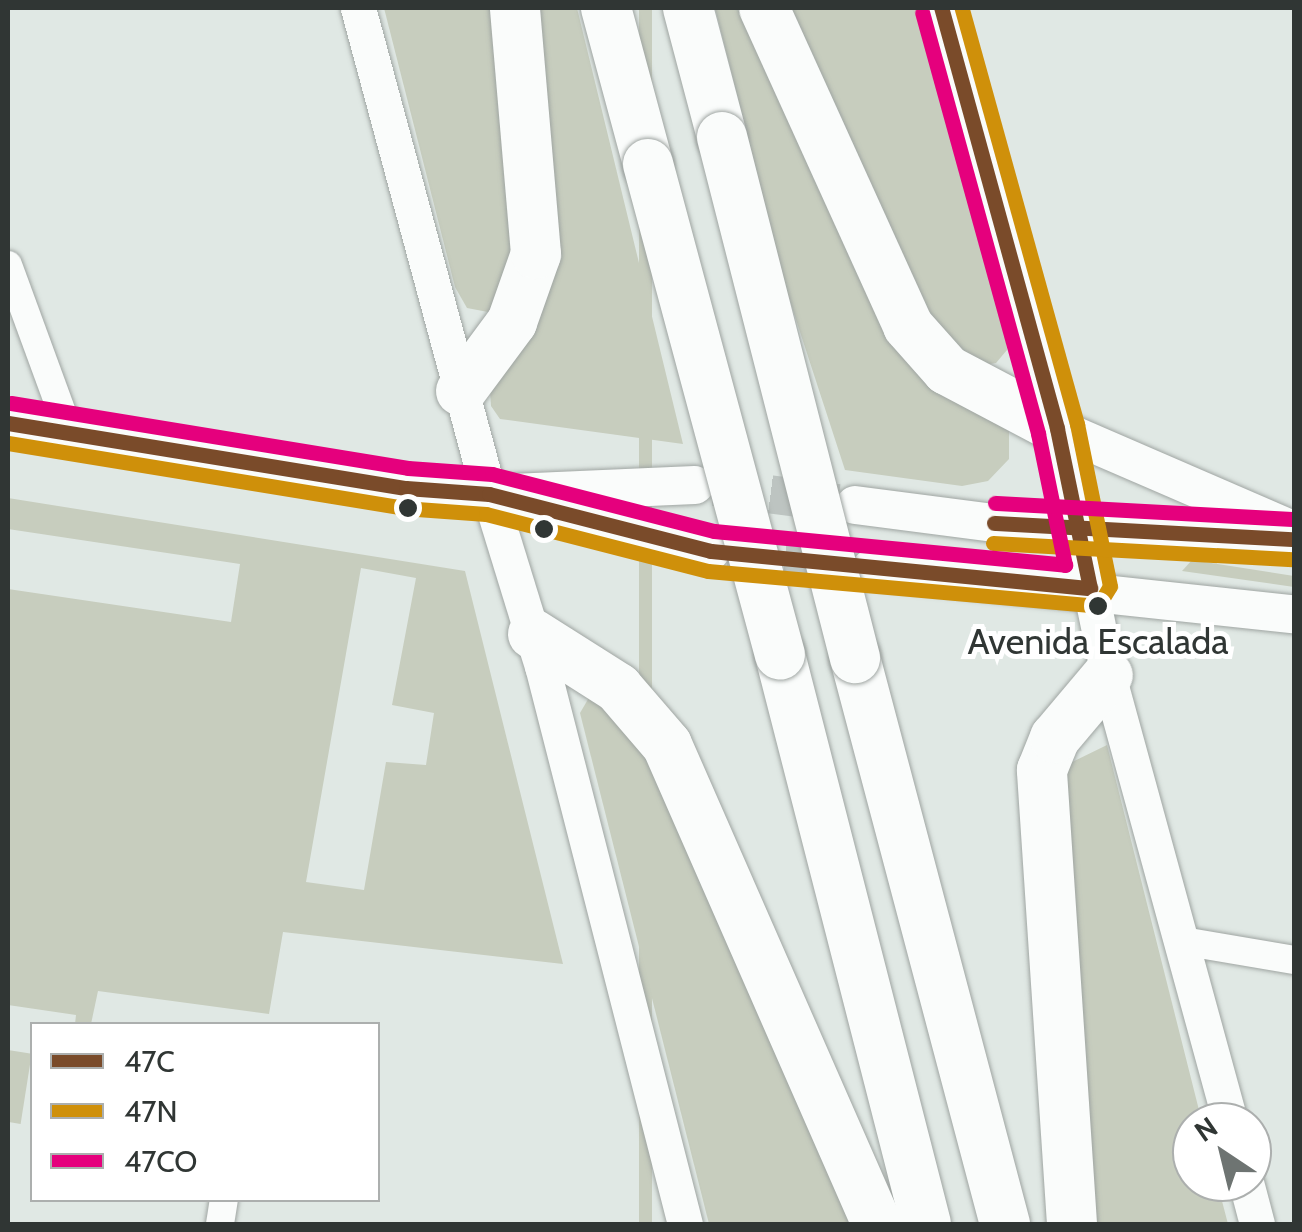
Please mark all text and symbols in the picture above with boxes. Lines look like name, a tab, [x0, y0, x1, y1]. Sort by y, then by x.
unlabelled marker	[398, 498, 418, 518]
unlabelled marker	[534, 519, 554, 539]
marker: Avenida Escalada	[1088, 596, 1108, 616]
place label: Avenida Escalada	[967, 620, 1229, 664]
legend	[30, 1022, 380, 1202]
text: 47C	[124, 1043, 175, 1080]
text: 47N	[124, 1093, 178, 1130]
north arrow	[1172, 1102, 1272, 1202]
text: N	[1188, 1109, 1224, 1149]
text: 47CO	[124, 1143, 197, 1180]

